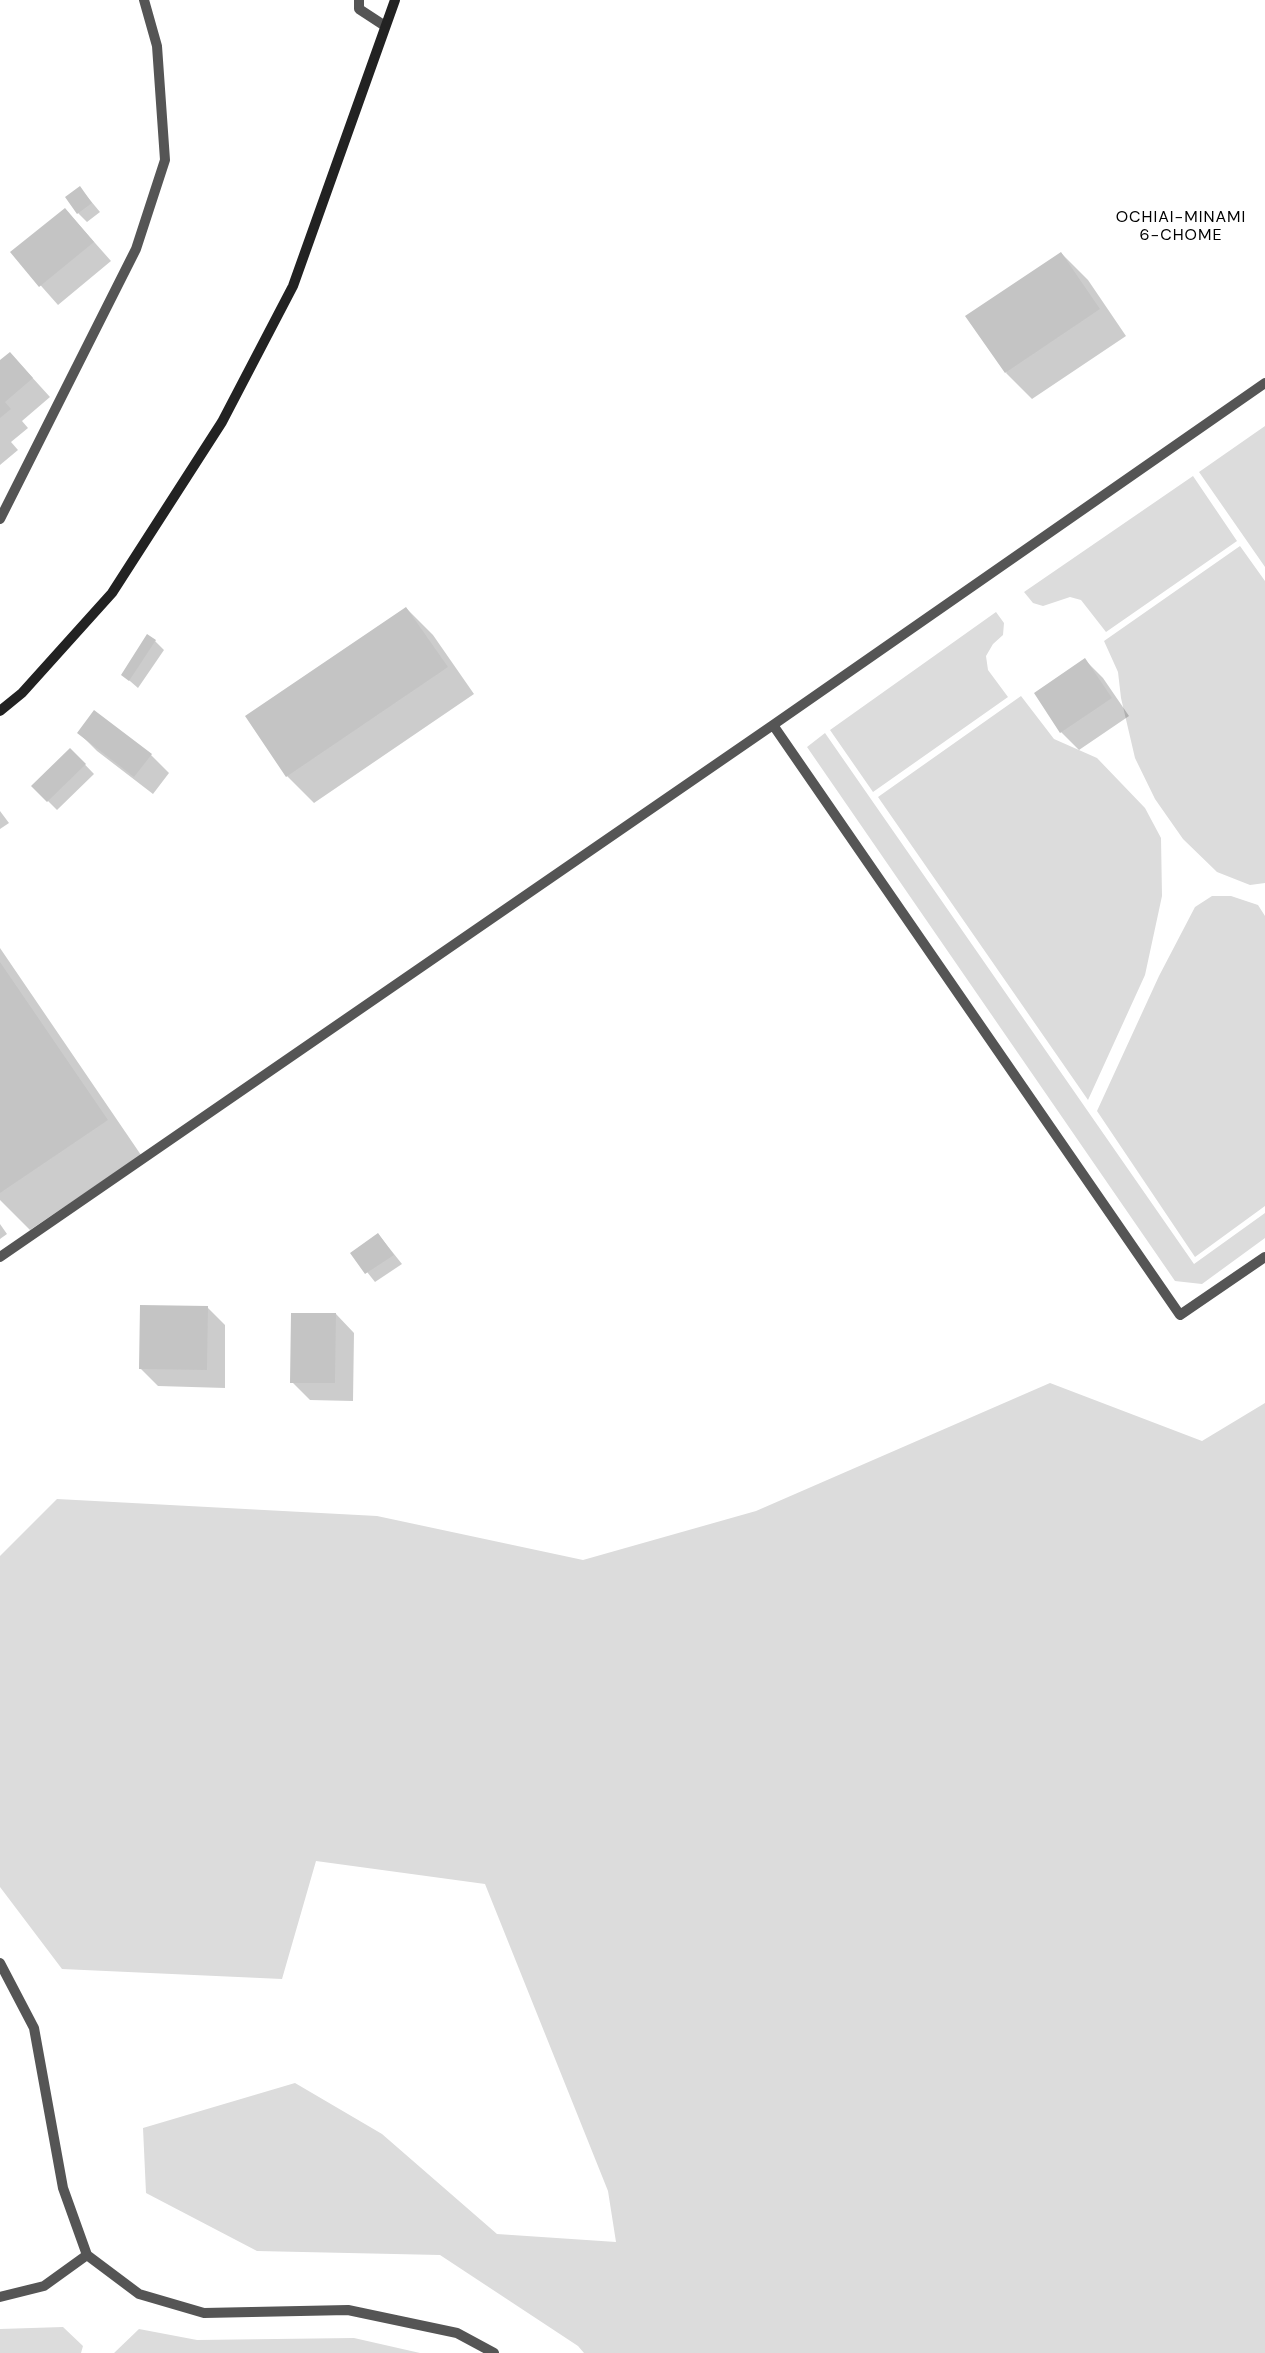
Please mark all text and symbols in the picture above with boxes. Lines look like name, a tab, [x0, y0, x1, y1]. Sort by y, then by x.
district label: OCHIAI-MINAMI 6-CHOME	[1114, 208, 1248, 246]

